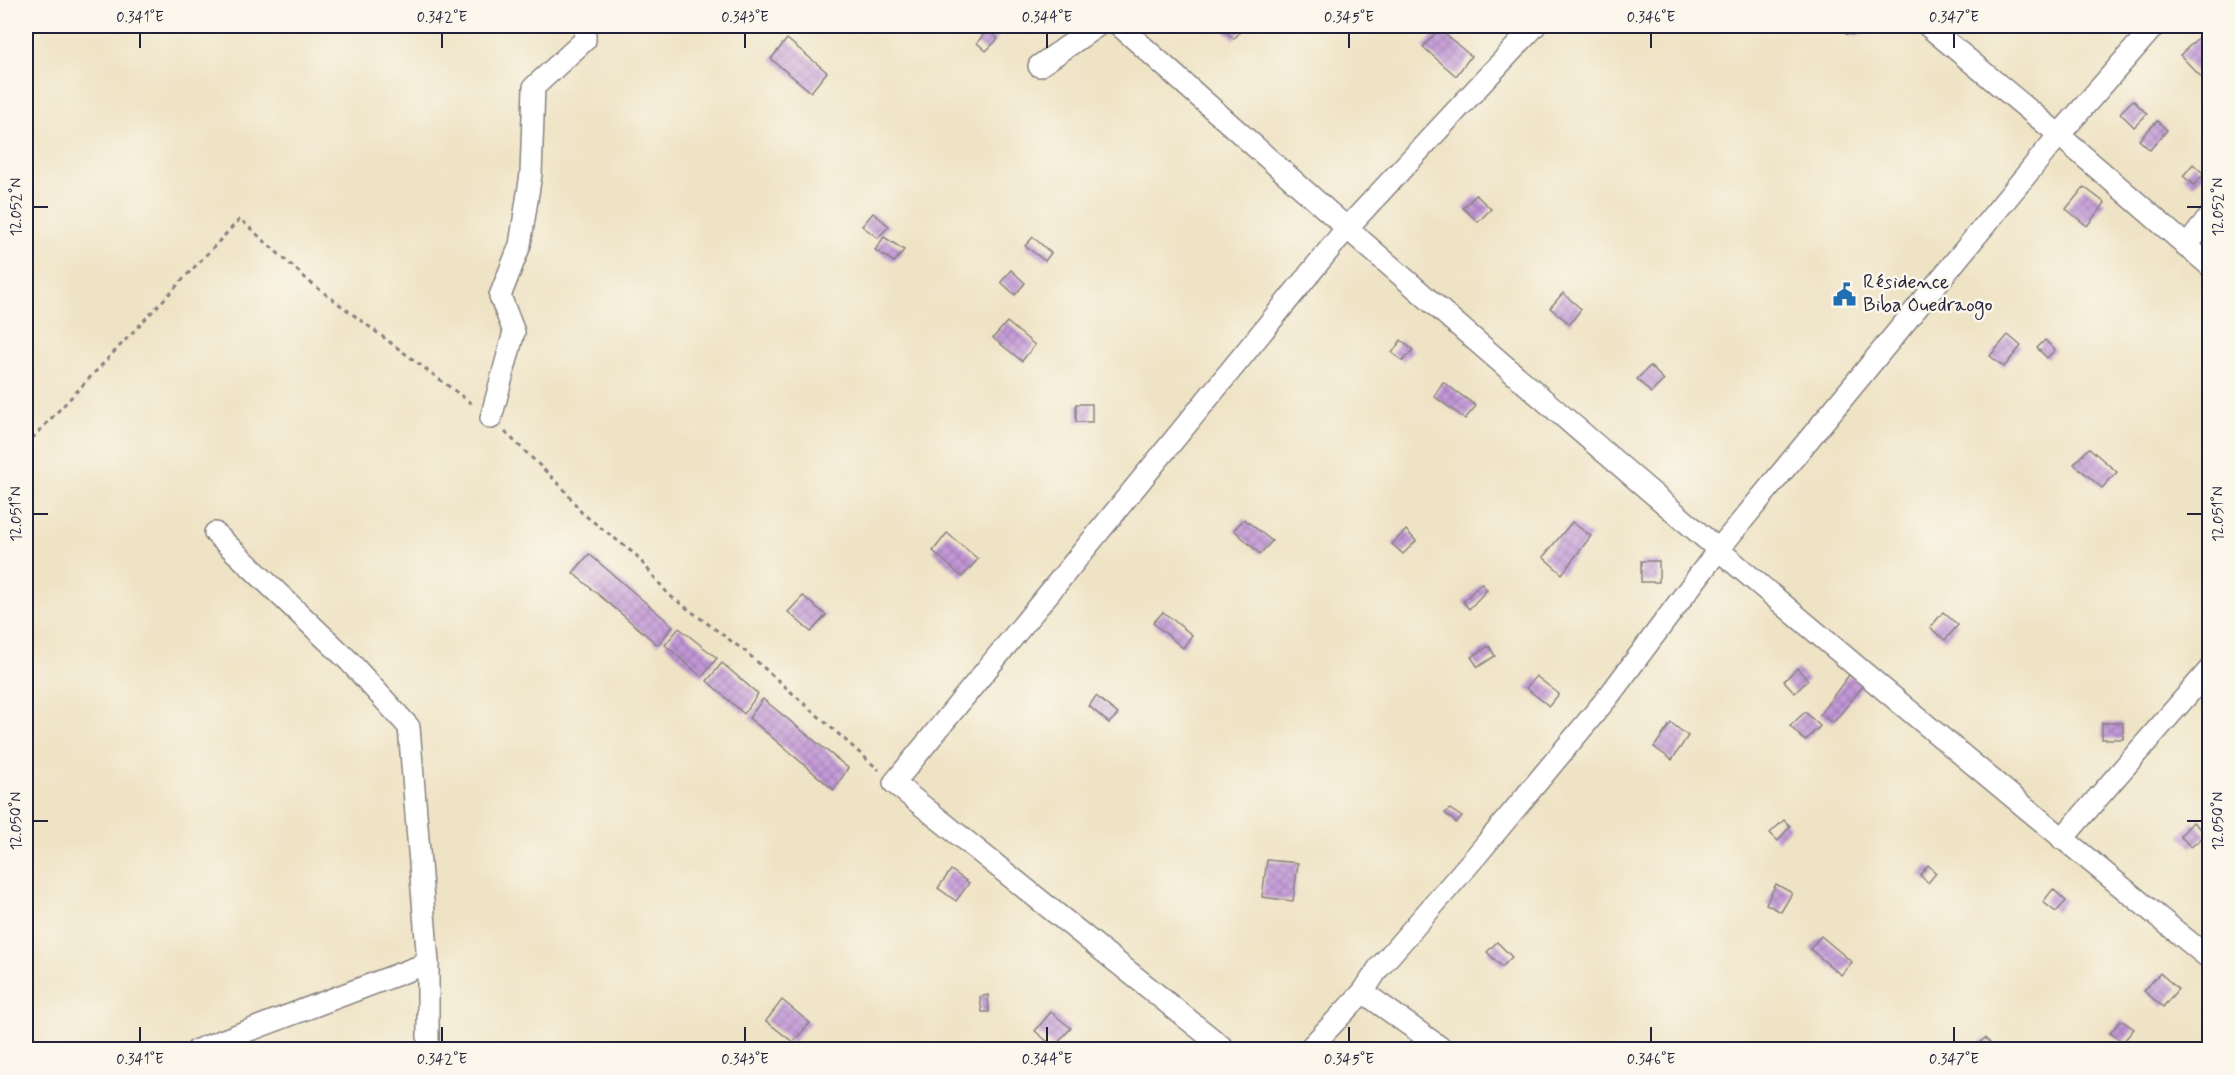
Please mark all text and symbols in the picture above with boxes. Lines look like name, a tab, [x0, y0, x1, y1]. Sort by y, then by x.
text: 0.341°E	[116, 8, 164, 28]
text: 0.342°E	[417, 8, 468, 28]
text: 0.343°E	[721, 8, 769, 28]
text: 0.344°E	[1022, 8, 1072, 28]
text: 0.345°E	[1324, 8, 1374, 28]
text: 0.346°E	[1627, 8, 1676, 28]
text: 0.347°E	[1929, 8, 1979, 28]
text: 12.052°N	[7, 178, 27, 236]
text: 12.052°N	[2209, 178, 2229, 236]
place label: Résidence Biba Ouedraogo	[1863, 269, 1993, 320]
public building icon: Résidence Biba Ouedraogo	[1832, 281, 1858, 307]
text: 12.051°N	[7, 486, 27, 542]
text: 12.051°N	[2209, 486, 2229, 542]
text: 12.050°N	[7, 792, 27, 850]
text: 12.050°N	[2209, 792, 2229, 850]
text: 0.341°E	[116, 1050, 164, 1070]
text: 0.342°E	[417, 1050, 468, 1070]
text: 0.343°E	[721, 1050, 769, 1070]
text: 0.344°E	[1022, 1050, 1072, 1070]
text: 0.345°E	[1324, 1050, 1374, 1070]
text: 0.346°E	[1627, 1050, 1676, 1070]
text: 0.347°E	[1929, 1050, 1979, 1070]

